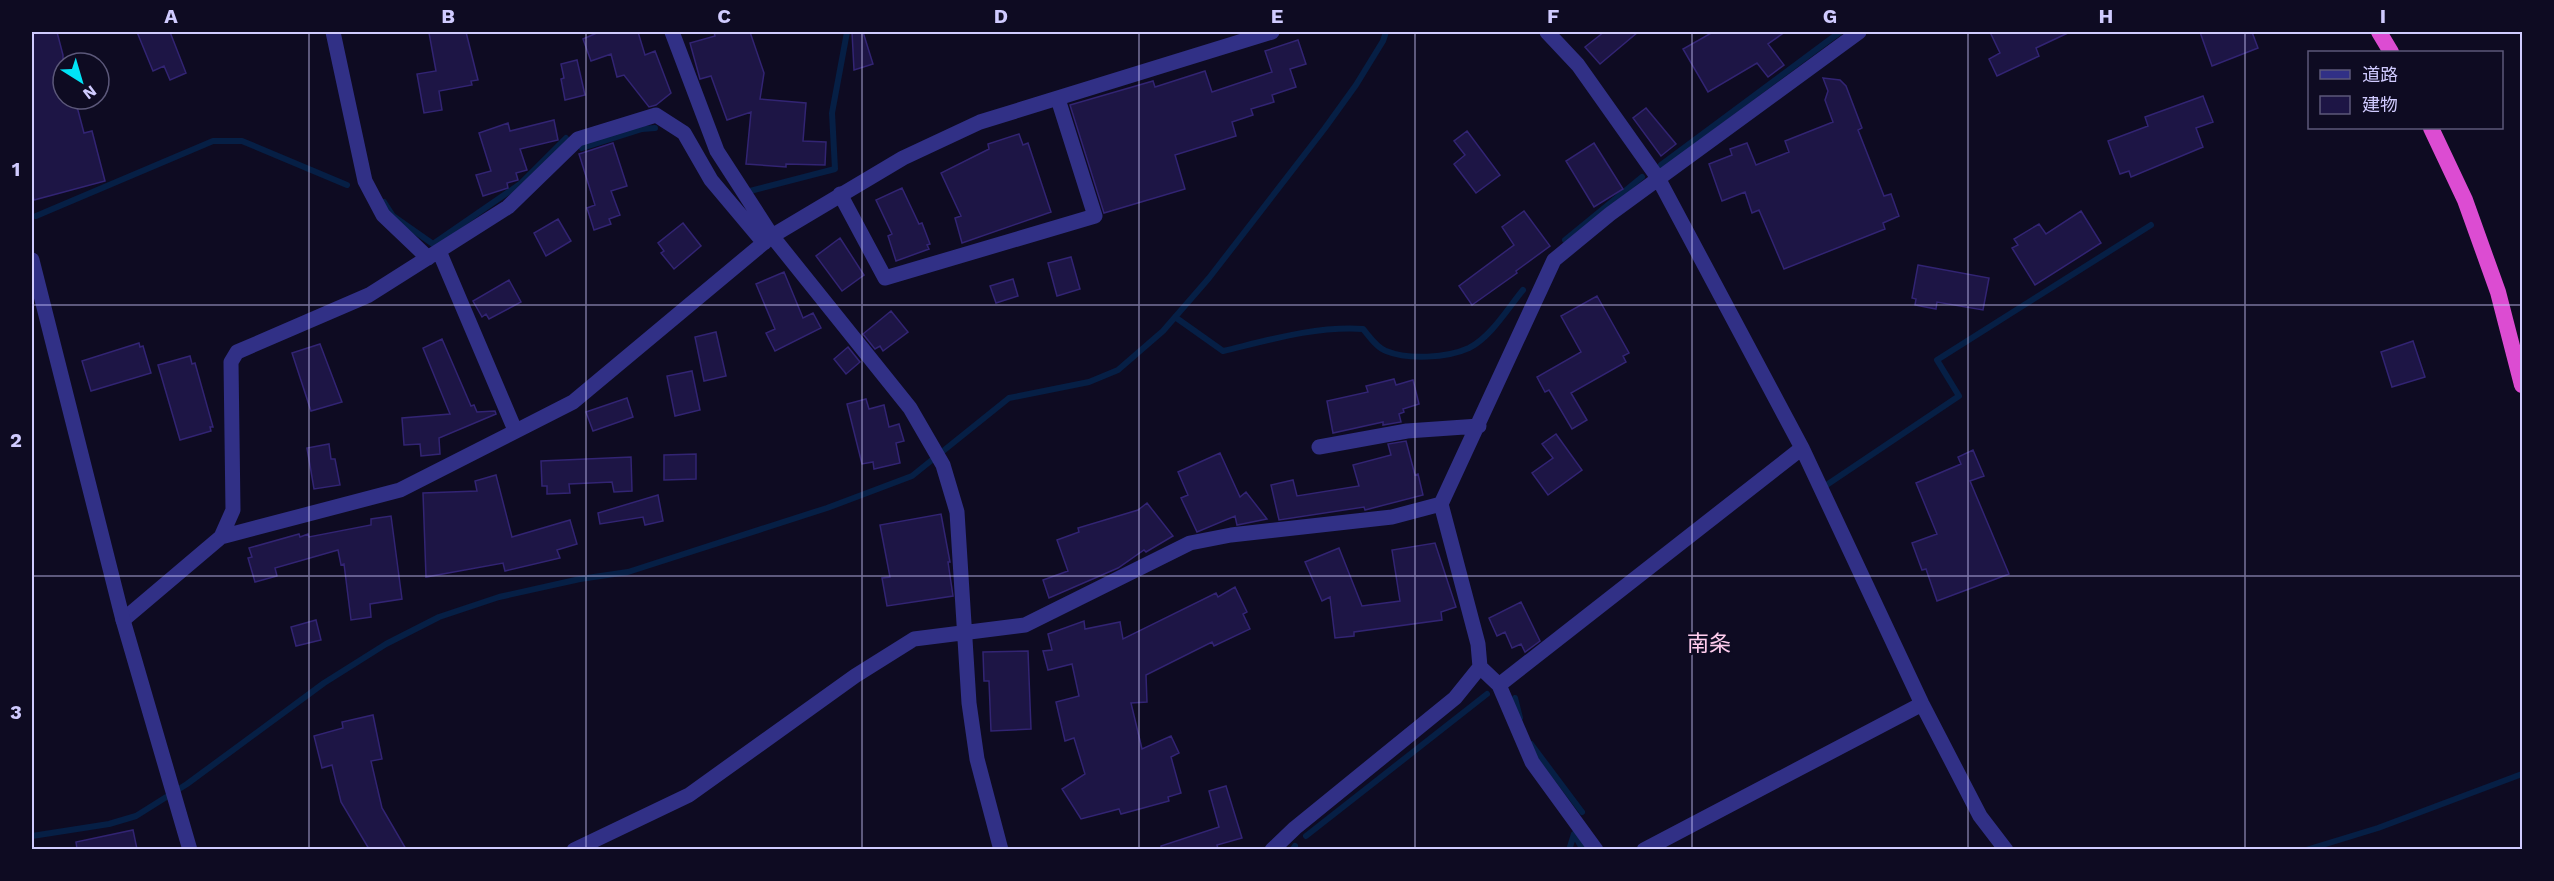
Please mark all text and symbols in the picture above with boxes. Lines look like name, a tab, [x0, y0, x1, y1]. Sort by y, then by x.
text: A	[164, 4, 178, 28]
text: B	[441, 4, 455, 28]
text: C	[717, 4, 731, 28]
text: D	[994, 4, 1008, 28]
text: E	[1271, 4, 1283, 28]
text: F	[1547, 4, 1559, 28]
text: G	[1823, 4, 1837, 28]
text: H	[2099, 4, 2113, 28]
text: I	[2380, 4, 2386, 28]
north arrow	[51, 51, 111, 111]
legend	[2308, 51, 2503, 129]
text: 道路	[2362, 64, 2398, 85]
text: N	[79, 81, 100, 104]
text: 建物	[2362, 94, 2398, 115]
text: 1	[12, 157, 20, 181]
text: 2	[10, 428, 22, 452]
district label: 南条	[1687, 631, 1731, 656]
text: 3	[10, 700, 22, 724]

